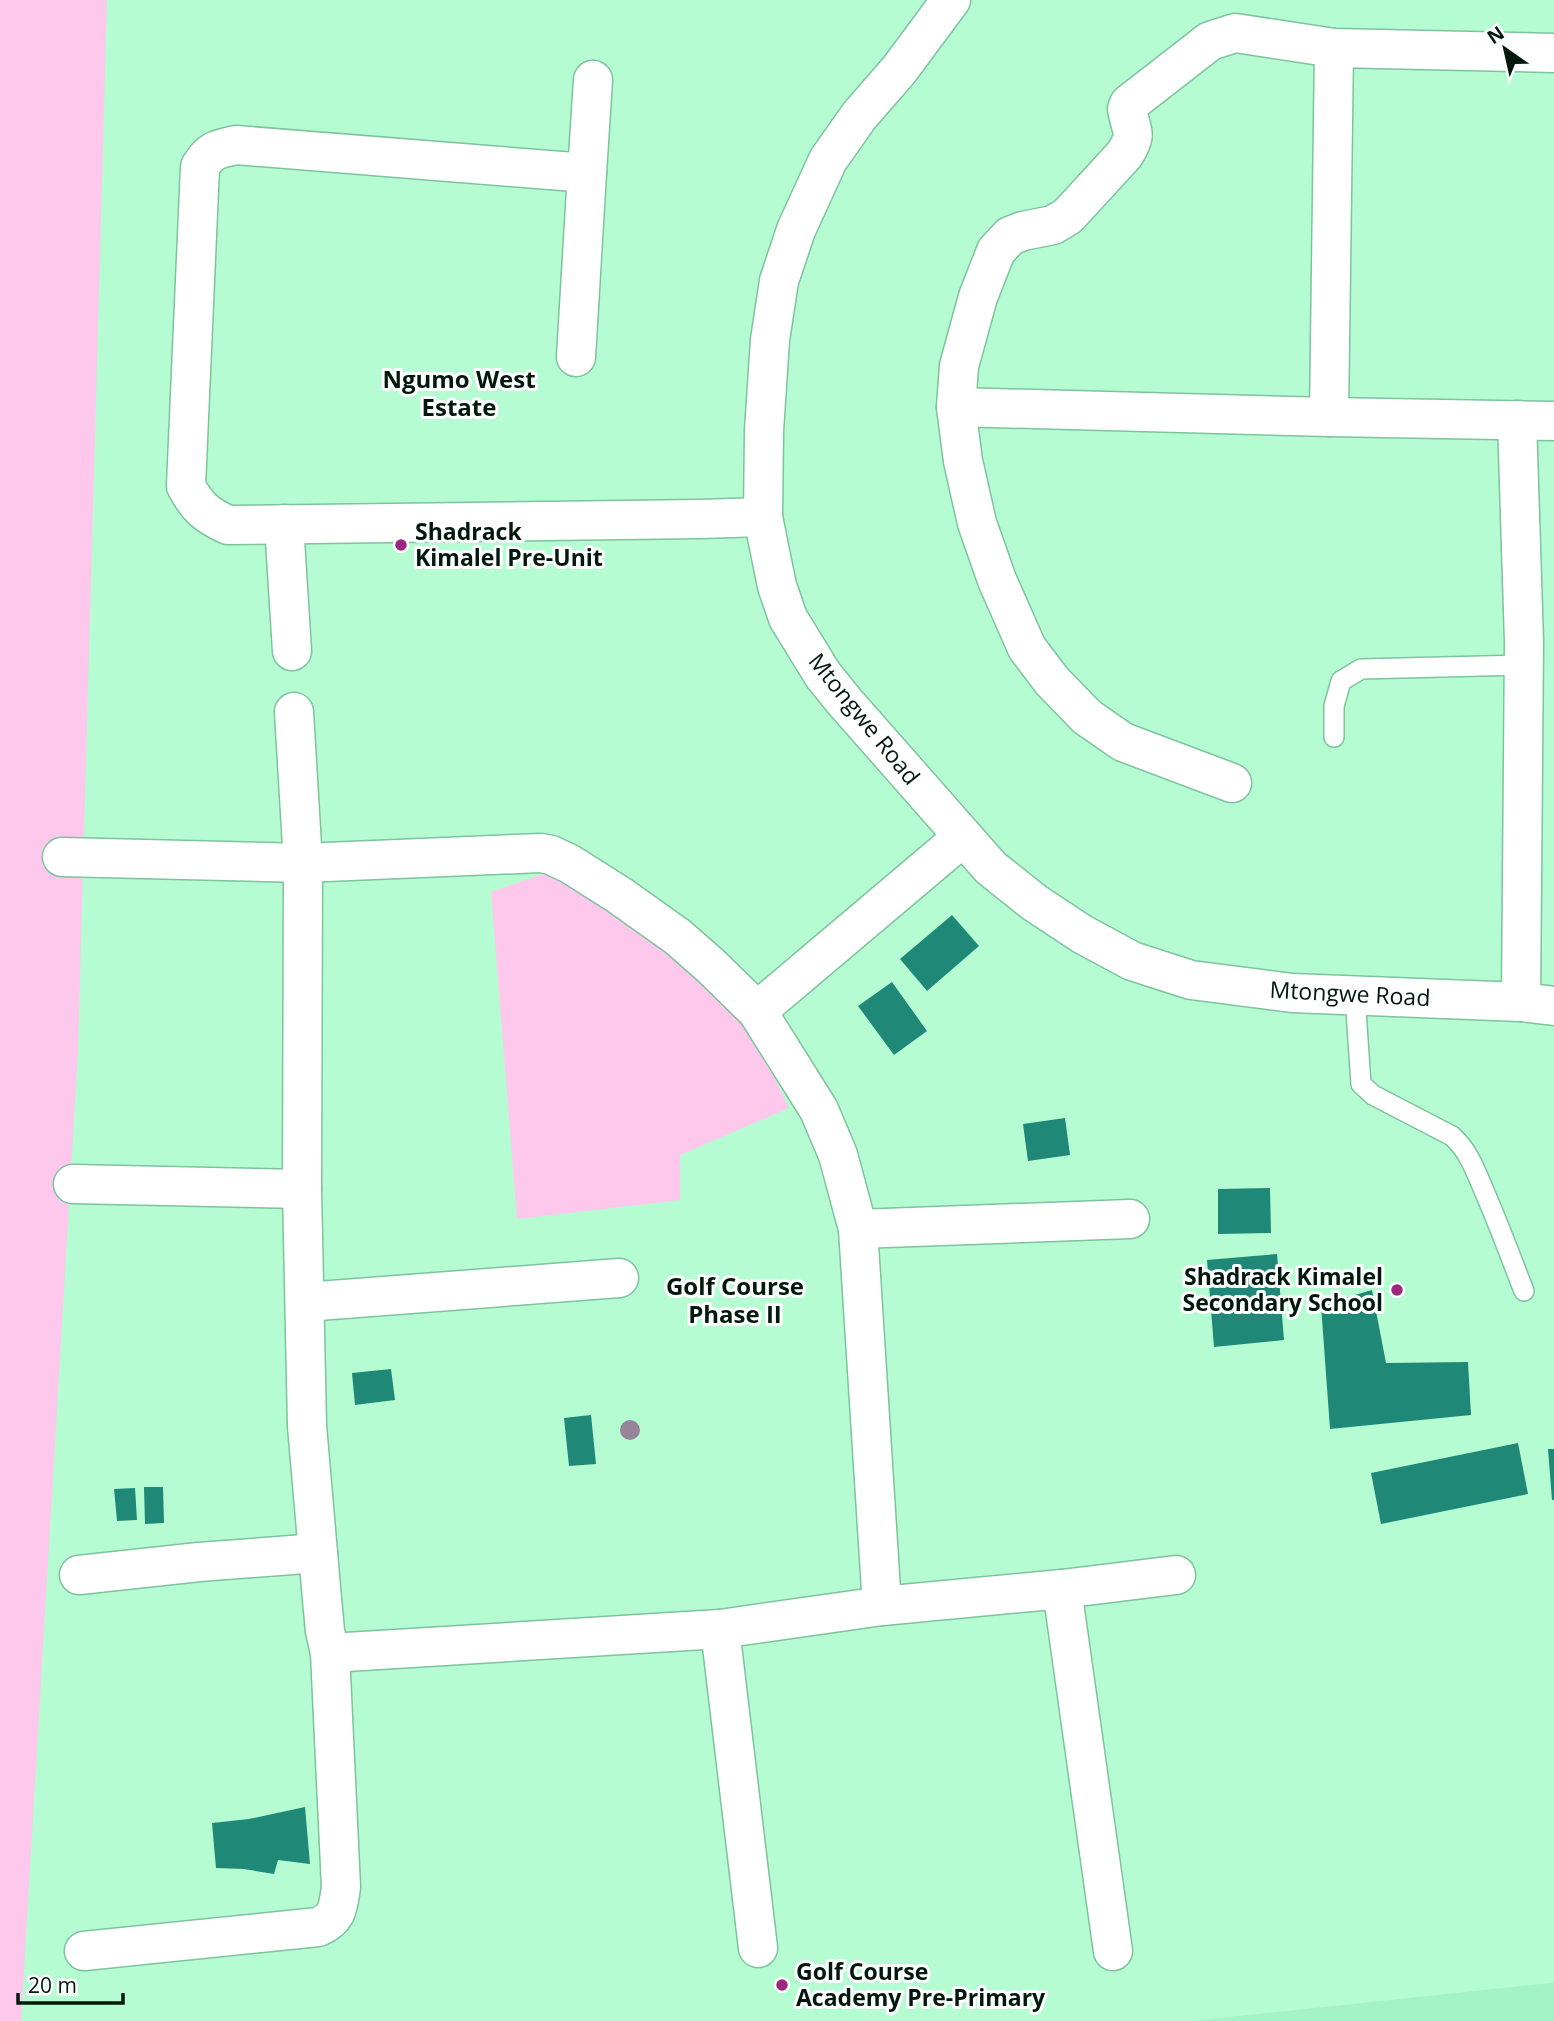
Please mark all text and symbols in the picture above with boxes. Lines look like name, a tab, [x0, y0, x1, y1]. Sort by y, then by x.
north arrow	[1470, 14, 1540, 84]
text: N	[1482, 20, 1509, 50]
district label: Ngumo West Estate	[382, 362, 536, 423]
place label: Shadrack Kimalel Pre-Unit	[415, 515, 603, 573]
marker: Shadrack Kimalel Pre-Unit	[393, 537, 409, 553]
street label: Mtongwe Road	[802, 646, 928, 791]
street label: Mtongwe Road	[1269, 973, 1431, 1013]
place label: Shadrack Kimalel Secondary School	[1183, 1260, 1383, 1318]
district label: Golf Course Phase II	[666, 1269, 804, 1330]
marker: Shadrack Kimalel Secondary School	[1389, 1282, 1405, 1298]
place label: Golf Course Academy Pre-Primary	[796, 1955, 1046, 2013]
scale bar	[18, 1962, 122, 2006]
text: 20 m	[28, 1971, 77, 1999]
marker: Golf Course Academy Pre-Primary	[774, 1977, 790, 1993]

